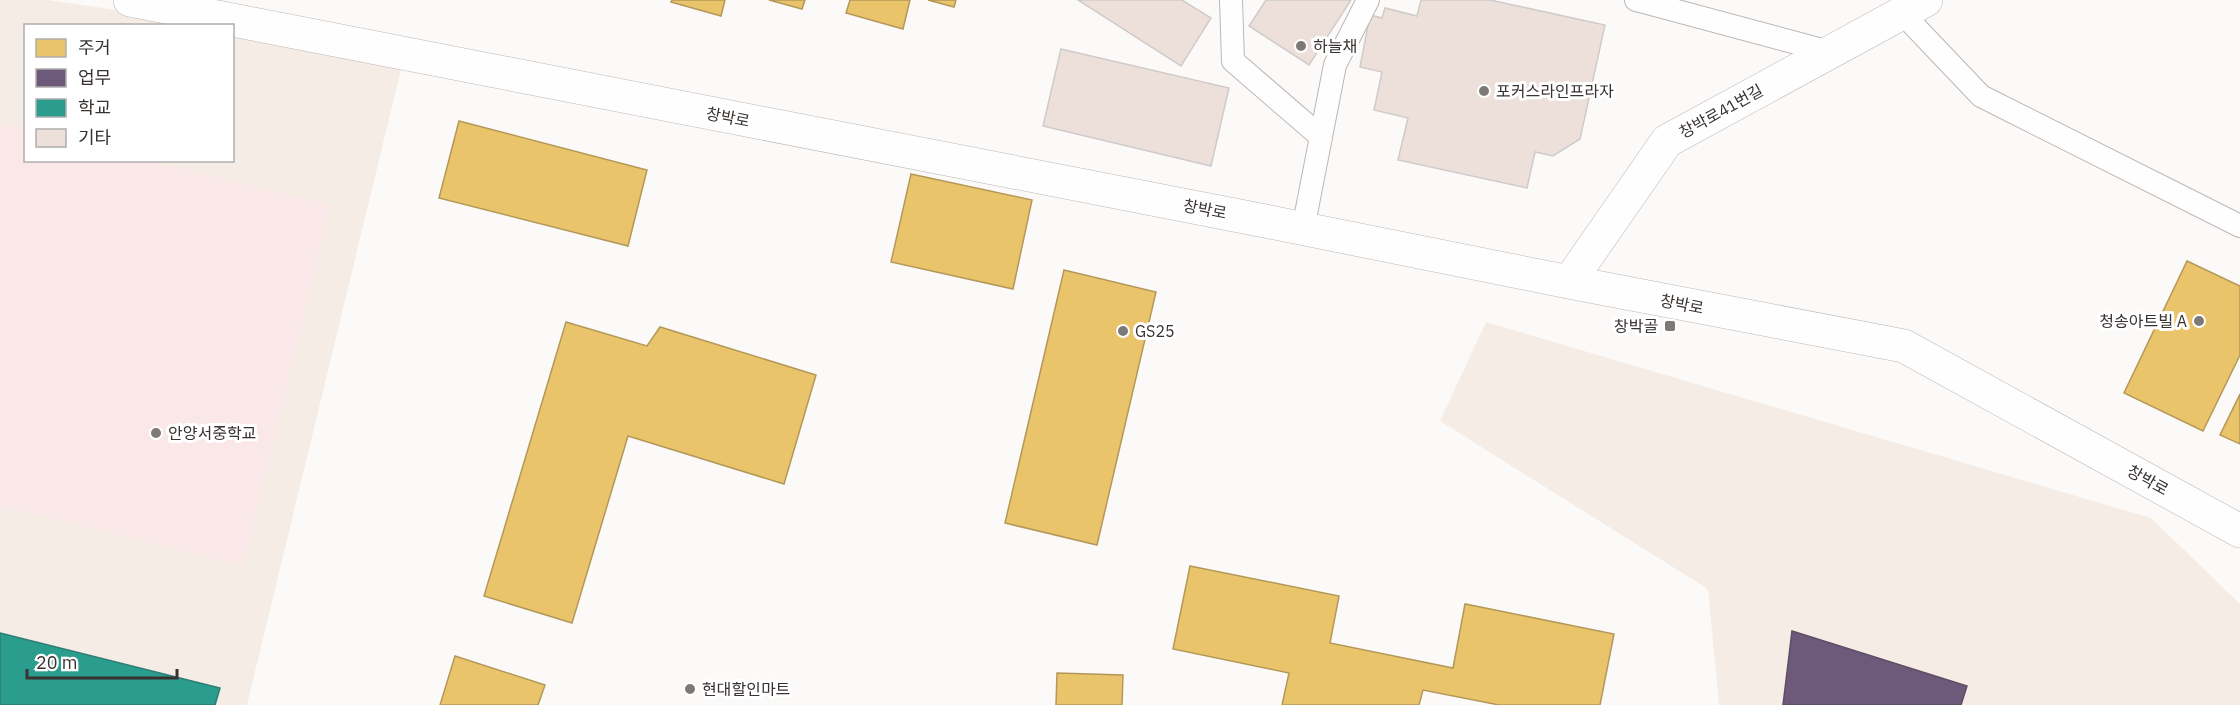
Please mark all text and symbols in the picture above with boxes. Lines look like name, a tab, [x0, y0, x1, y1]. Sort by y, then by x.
legend	[24, 24, 234, 162]
text: 주거	[78, 36, 111, 59]
place label: 하늘채	[1313, 36, 1357, 56]
marker: 하늘채	[1294, 39, 1308, 53]
text: 업무	[78, 66, 111, 89]
street label: 창박로41번길	[1676, 80, 1766, 142]
place label: 포커스라인프라자	[1496, 81, 1614, 101]
marker: 포커스라인프라자	[1477, 84, 1491, 98]
text: 학교	[78, 96, 111, 119]
street label: 창박로	[704, 103, 752, 131]
text: 기타	[78, 126, 112, 149]
street label: 창박로	[1181, 195, 1229, 223]
street label: 창박로	[1658, 290, 1706, 318]
place label: 청송아트빌 A	[2099, 311, 2187, 331]
marker: 청송아트빌 A	[2192, 314, 2206, 328]
place label: 창박골	[1614, 316, 1658, 336]
marker: 창박골	[1663, 319, 1677, 333]
place label: GS25	[1135, 321, 1175, 341]
marker: GS25	[1116, 324, 1130, 338]
place label: 안양서중학교	[168, 423, 256, 443]
marker: 안양서중학교	[149, 426, 163, 440]
street label: 창박로	[2124, 461, 2172, 500]
scale bar	[27, 642, 177, 680]
text: 20 m	[36, 651, 78, 674]
place label: 현대할인마트	[702, 679, 790, 699]
marker: 현대할인마트	[683, 682, 697, 696]

